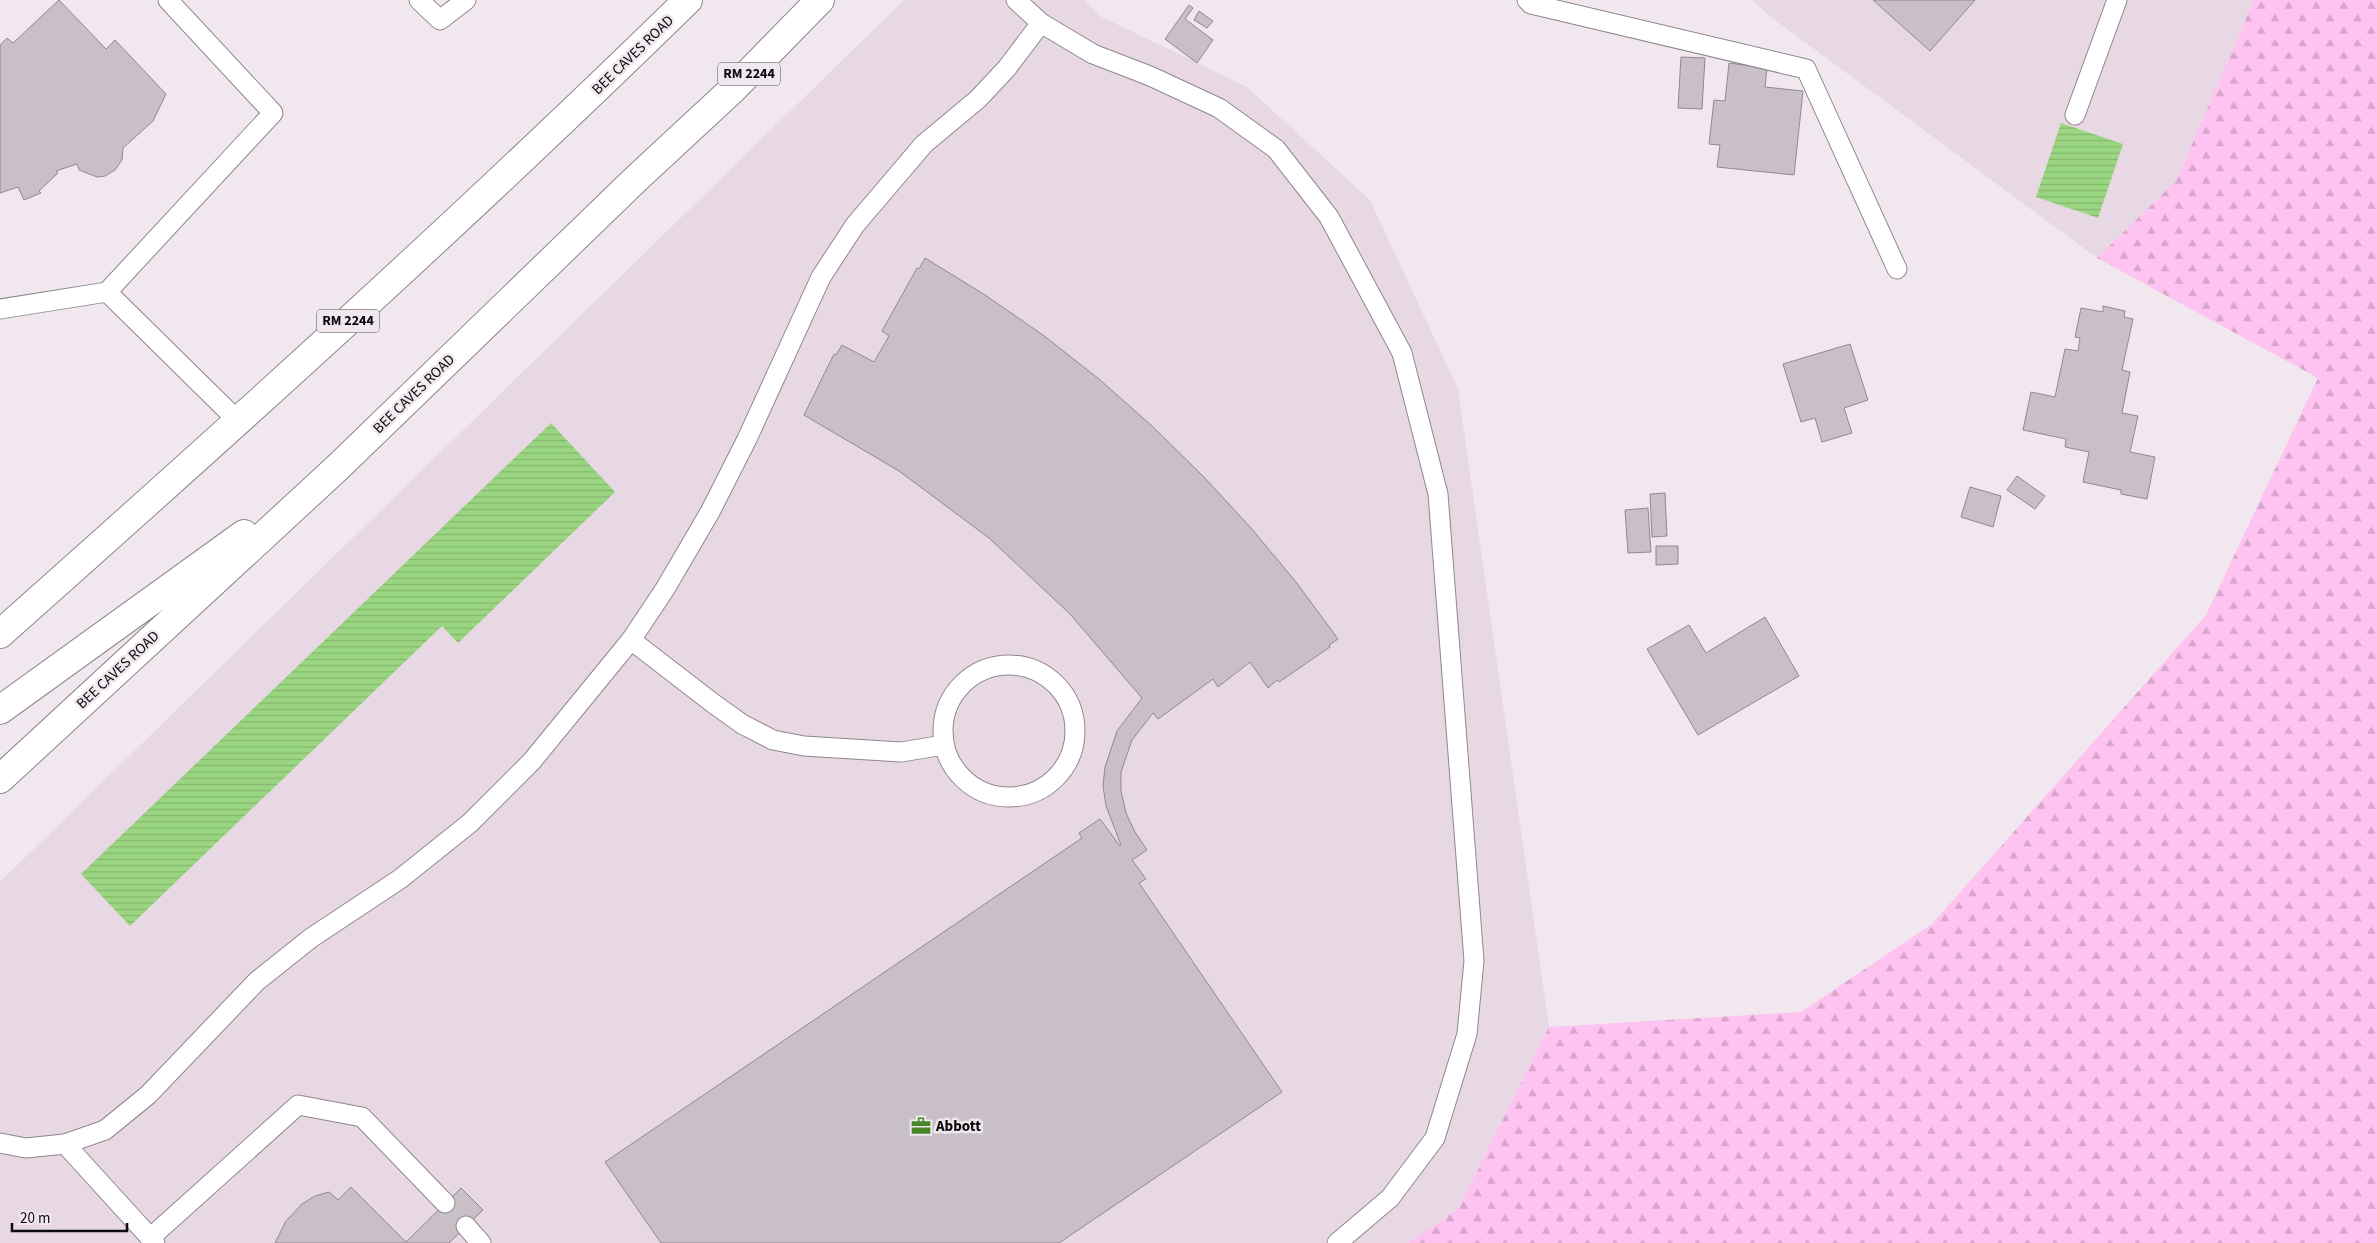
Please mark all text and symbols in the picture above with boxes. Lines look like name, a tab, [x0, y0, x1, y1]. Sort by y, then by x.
street label: BEE CAVES ROAD	[587, 10, 679, 100]
road number: RM 2244	[718, 62, 780, 86]
road number: RM 2244	[317, 310, 379, 332]
street label: BEE CAVES ROAD	[368, 349, 460, 439]
street label: BEE CAVES ROAD	[72, 626, 164, 714]
office icon: Abbott	[910, 1115, 932, 1137]
place label: Abbott	[935, 1116, 981, 1137]
scale bar	[12, 1200, 128, 1232]
text: 20 m	[20, 1208, 50, 1229]

